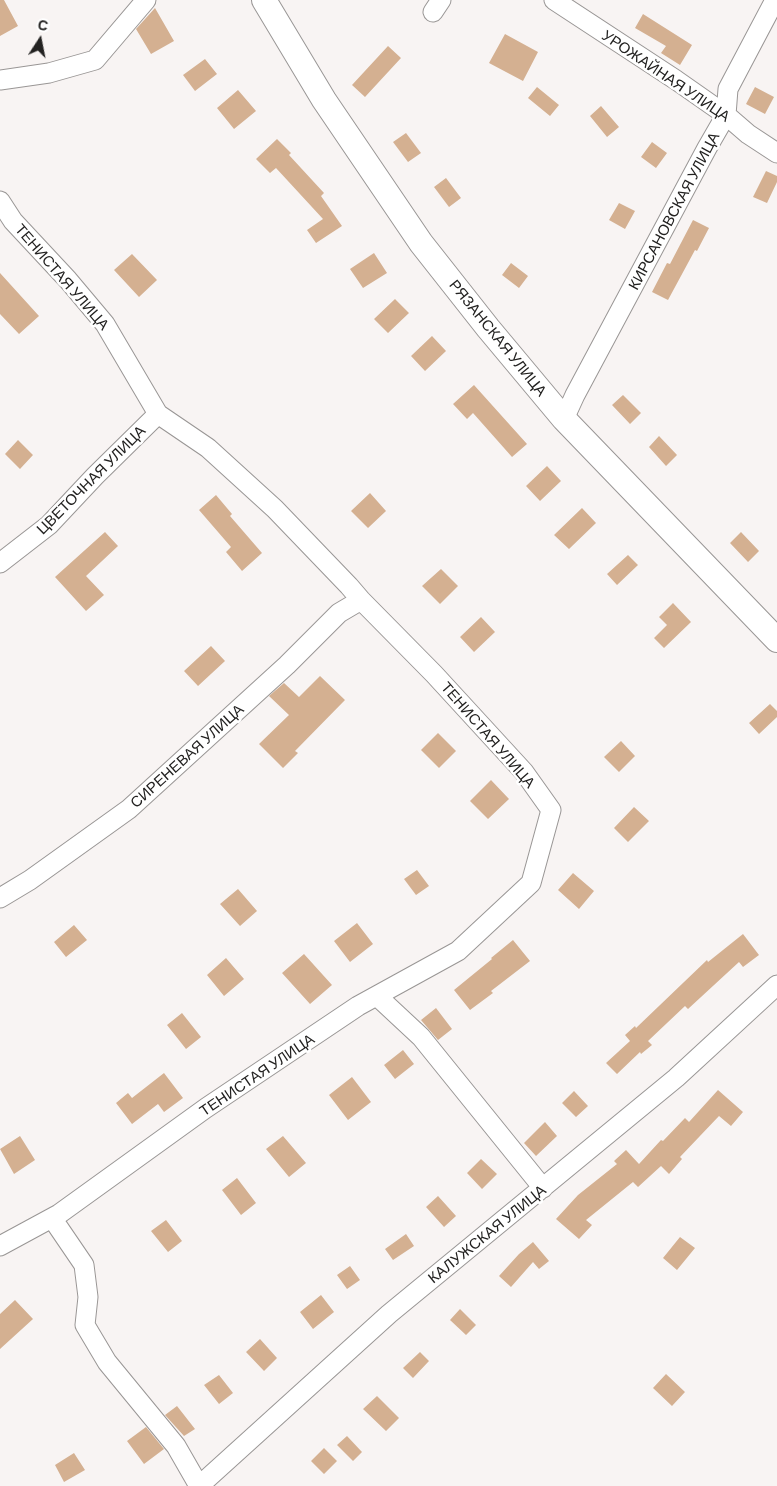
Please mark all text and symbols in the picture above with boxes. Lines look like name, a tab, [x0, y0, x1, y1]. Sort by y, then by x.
north arrow	[15, 15, 65, 65]
text: С	[36, 15, 50, 34]
street label: УРОЖАЙНАЯ УЛИЦА	[599, 26, 733, 126]
street label: КИРСАНОВСКАЯ УЛИЦА	[625, 129, 723, 293]
street label: ТЕНИСТАЯ УЛИЦА	[11, 220, 113, 334]
street label: РЯЗАНСКАЯ УЛИЦА	[446, 276, 550, 400]
street label: ЦВЕТОЧНАЯ УЛИЦА	[33, 422, 149, 538]
street label: ТЕНИСТАЯ УЛИЦА	[437, 678, 539, 792]
street label: СИРЕНЕВАЯ УЛИЦА	[127, 700, 247, 812]
street label: ТЕНИСТАЯ УЛИЦА	[196, 1030, 318, 1120]
street label: КАЛУЖСКАЯ УЛИЦА	[424, 1181, 550, 1287]

